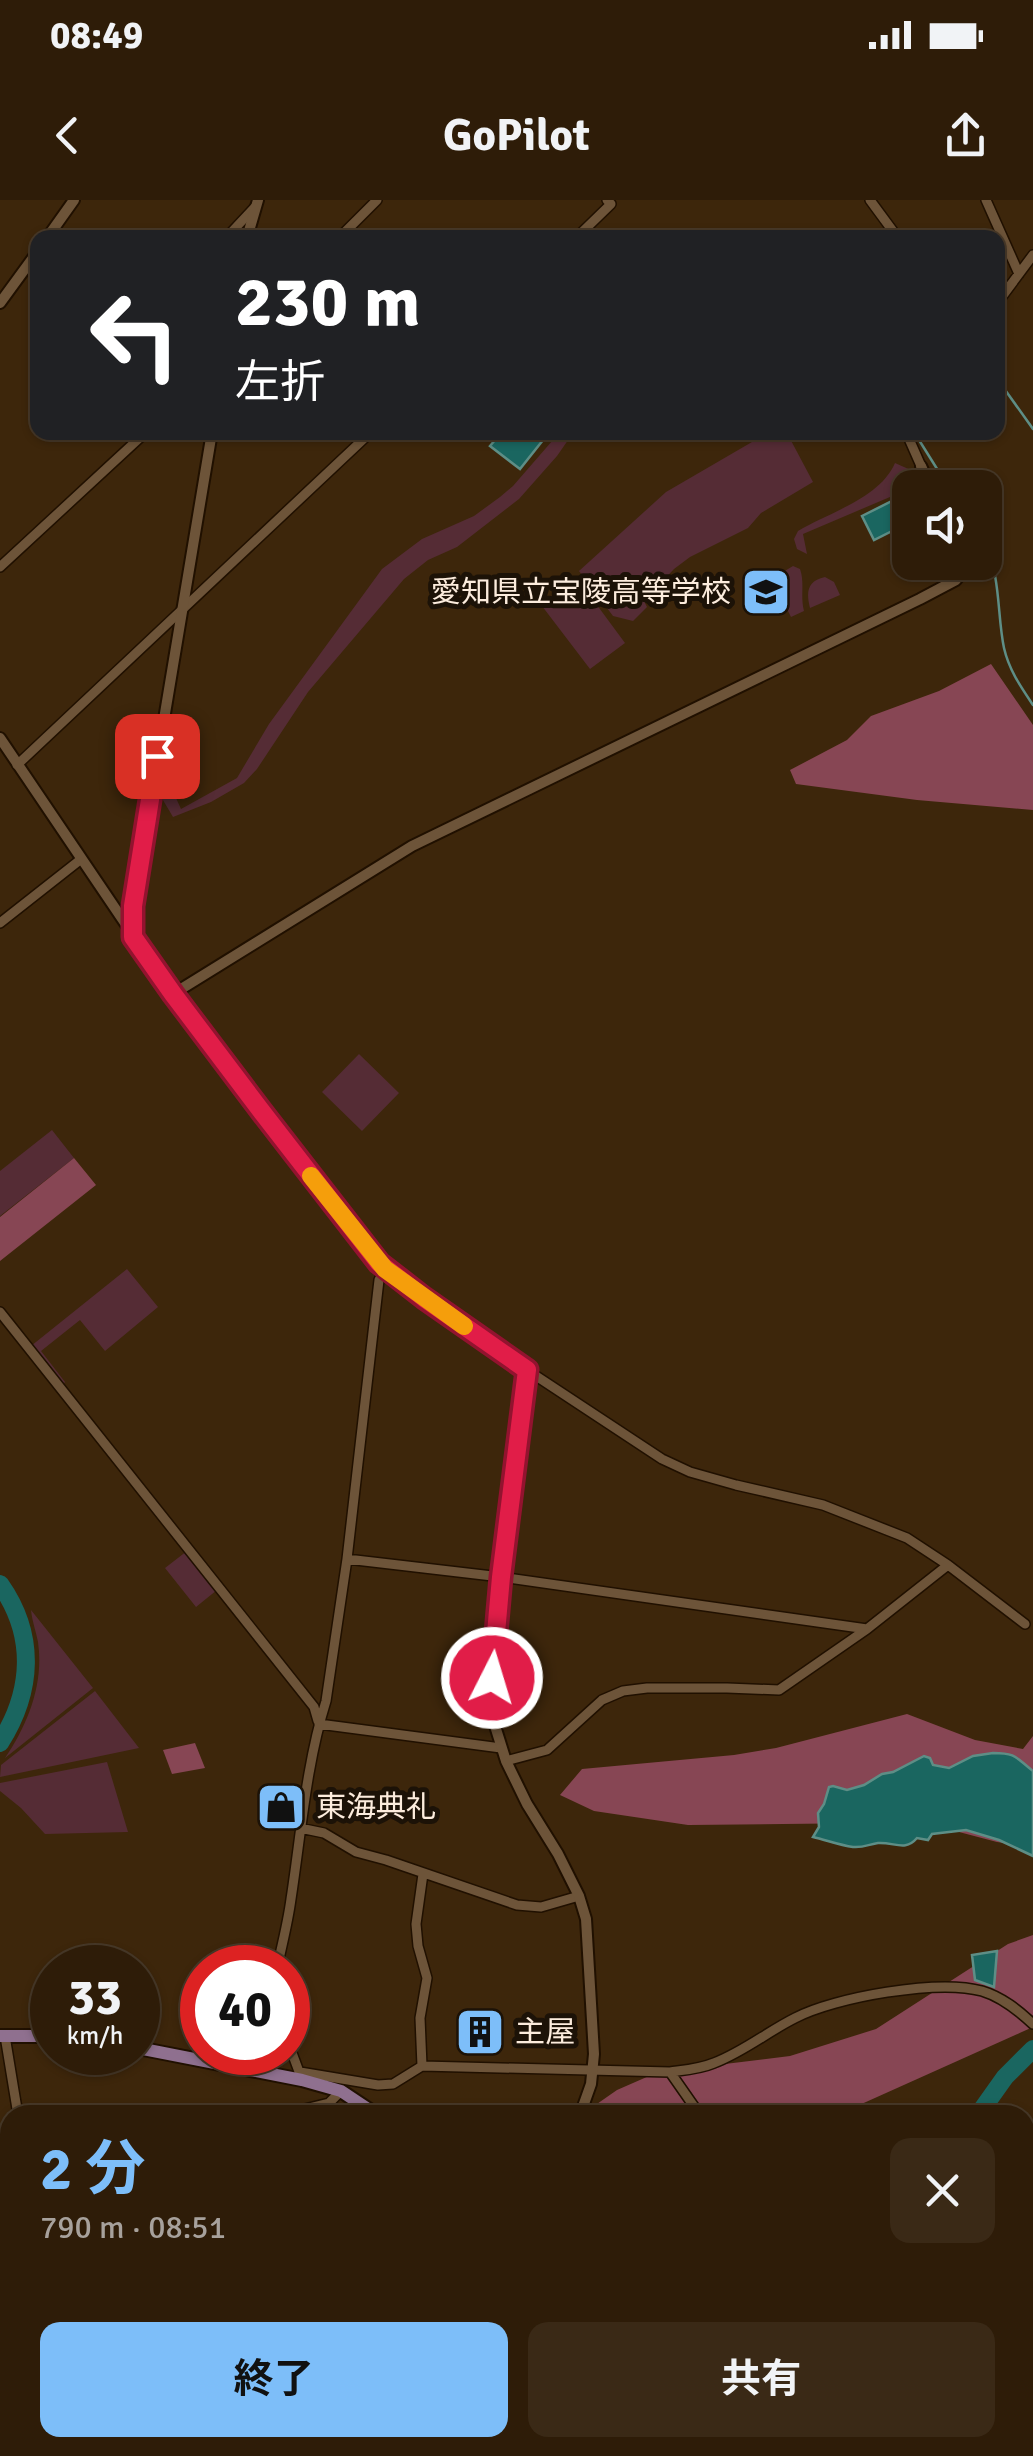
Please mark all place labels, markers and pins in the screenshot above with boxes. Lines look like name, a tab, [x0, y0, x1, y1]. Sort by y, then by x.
school or university icon: 愛知県立宝陵高等学校	[740, 566, 792, 618]
place label: 愛知県立宝陵高等学校	[431, 574, 731, 611]
pin	[115, 714, 200, 799]
shop icon: 東海典礼	[255, 1781, 307, 1833]
place label: 東海典礼	[316, 1789, 436, 1826]
building icon: 主屋	[454, 2006, 506, 2058]
place label: 主屋	[515, 2014, 575, 2051]

